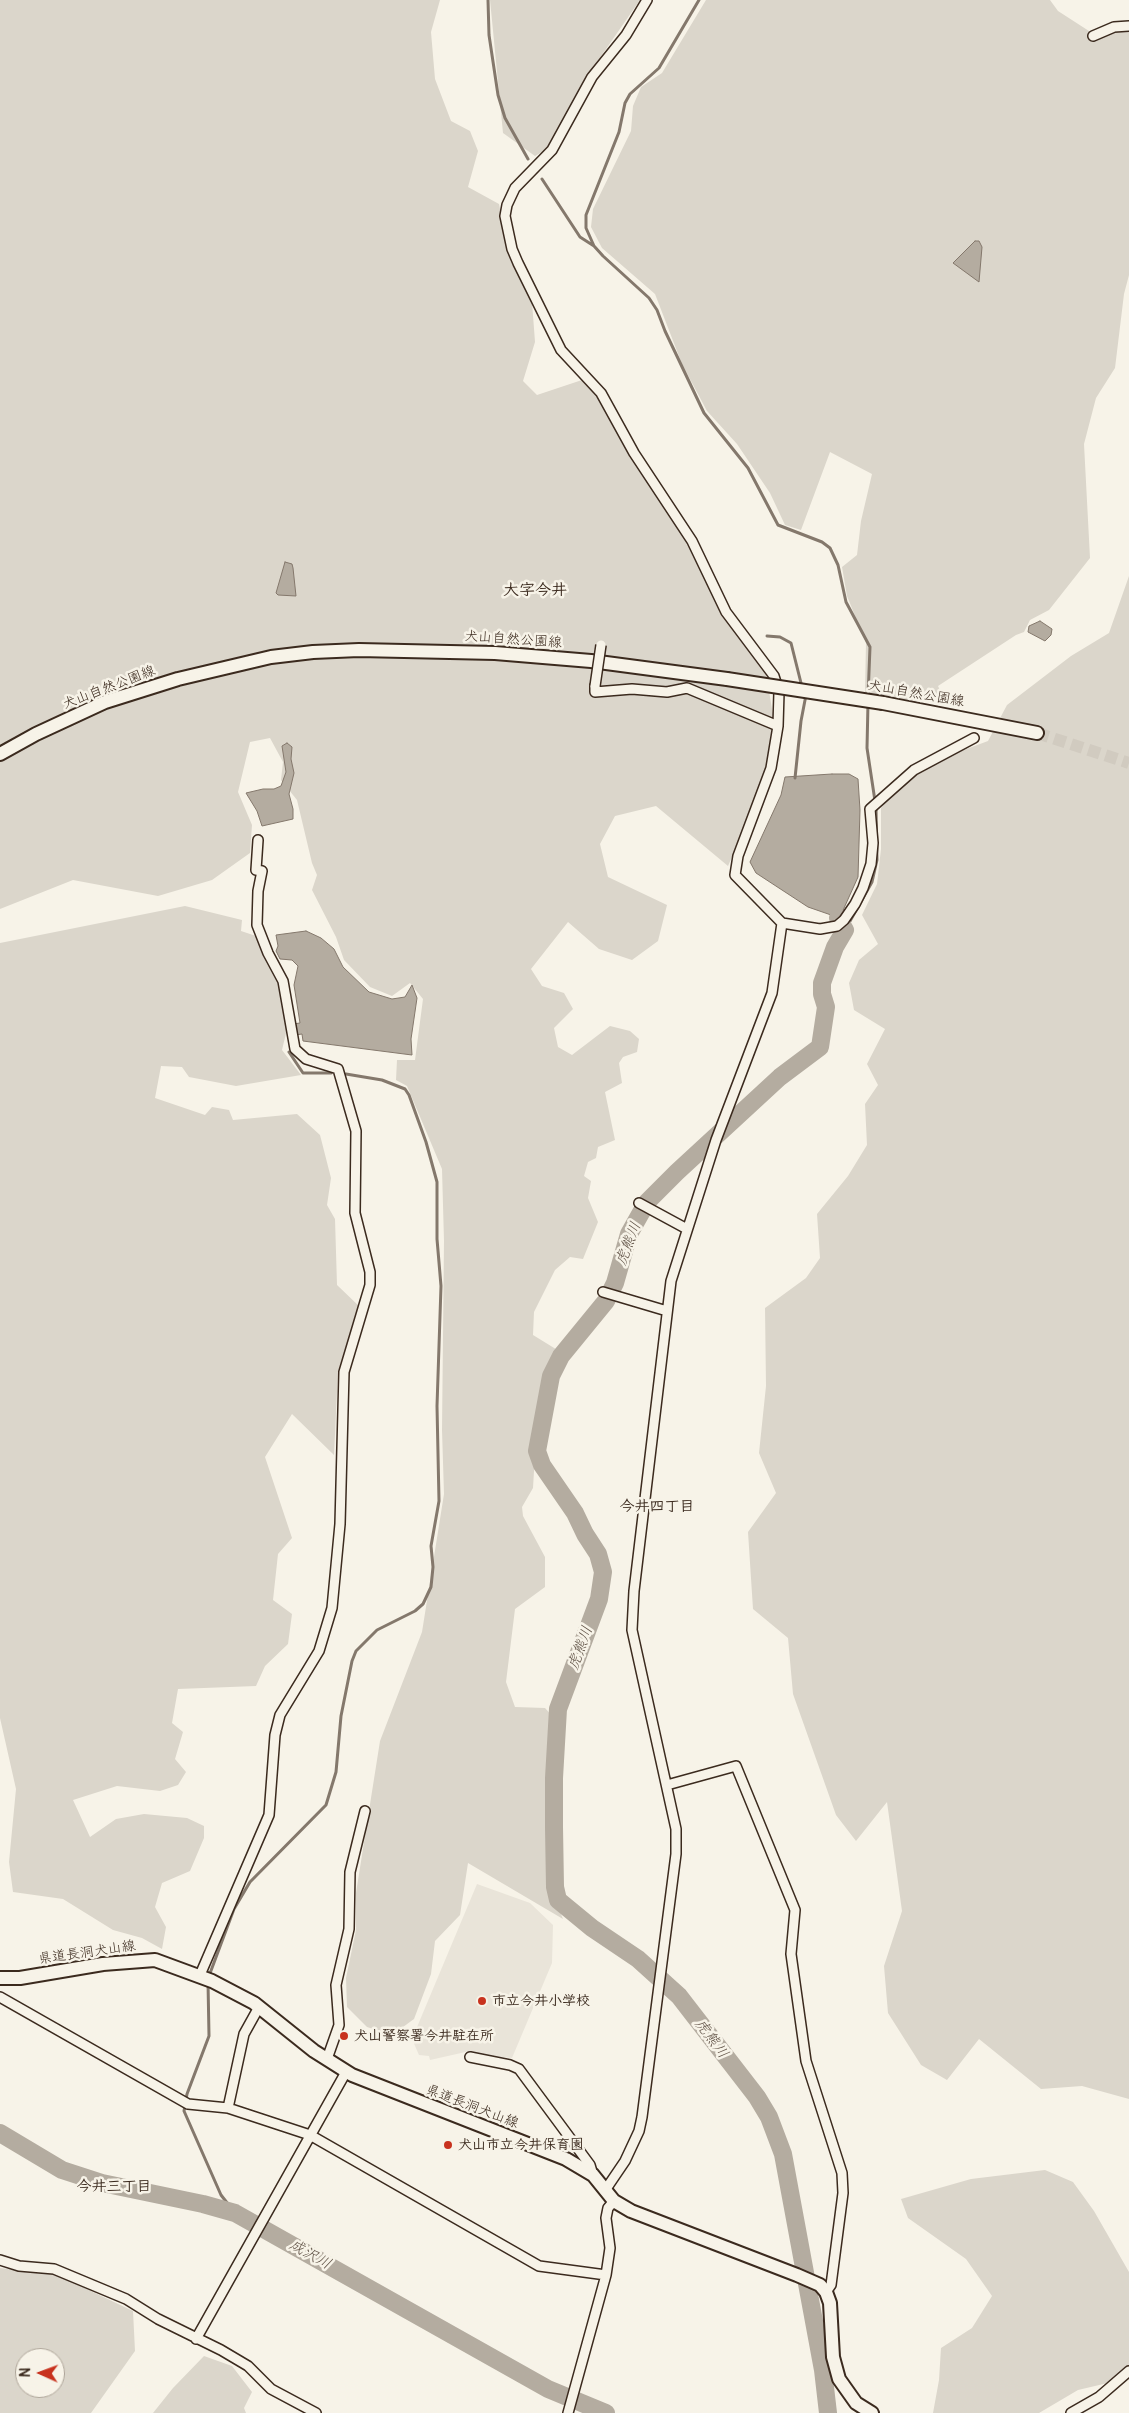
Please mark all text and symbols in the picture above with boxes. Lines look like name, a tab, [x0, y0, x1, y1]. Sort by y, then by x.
district label: 大字今井	[503, 581, 567, 601]
street label: 犬山自然公園線	[464, 628, 562, 652]
street label: 犬山自然公園線	[60, 663, 158, 713]
street label: 犬山自然公園線	[866, 677, 966, 711]
water label: 虎熊川	[613, 1220, 645, 1268]
district label: 今井四丁目	[620, 1498, 694, 1516]
water label: 虎熊川	[565, 1624, 597, 1672]
street label: 県道長洞犬山線	[37, 1938, 137, 1968]
place label: 市立今井小学校	[492, 1993, 590, 2009]
marker: 市立今井小学校	[476, 1995, 488, 2007]
water label: 虎熊川	[690, 2016, 732, 2062]
place label: 犬山警察署今井駐在所	[354, 2028, 494, 2044]
marker: 犬山警察署今井駐在所	[338, 2030, 350, 2042]
street label: 県道長洞犬山線	[423, 2082, 521, 2132]
place label: 犬山市立今井保育園	[458, 2137, 584, 2153]
marker: 犬山市立今井保育園	[442, 2139, 454, 2151]
district label: 今井三丁目	[77, 2178, 151, 2196]
water label: 成沢川	[286, 2236, 334, 2274]
north arrow	[15, 2348, 65, 2398]
text: N	[17, 2367, 34, 2378]

